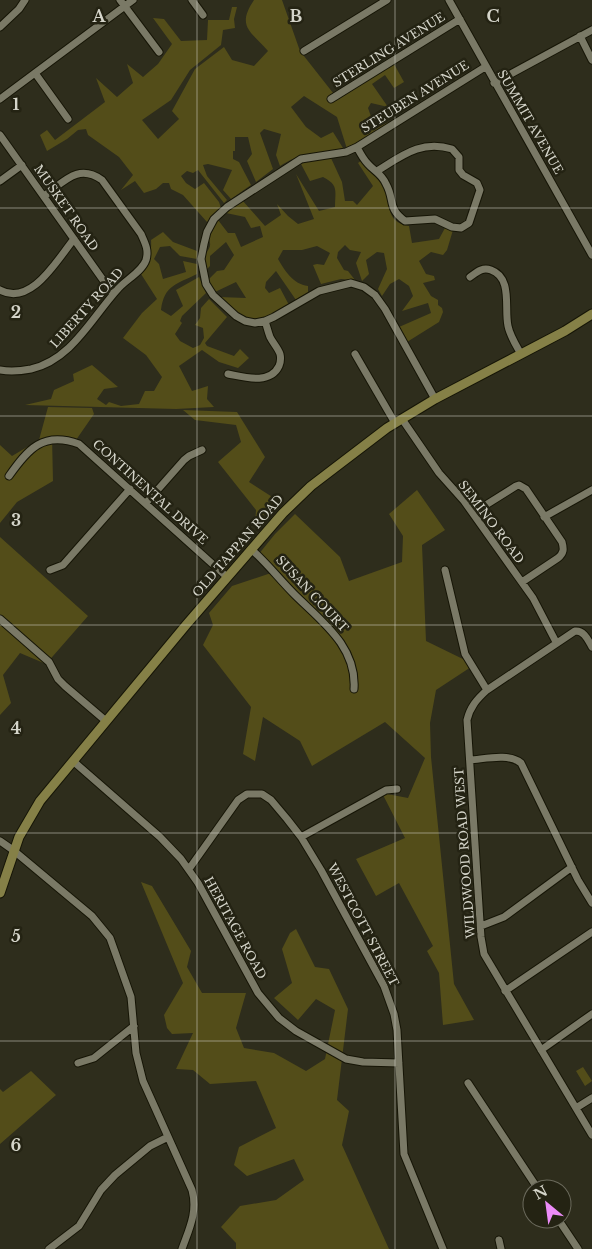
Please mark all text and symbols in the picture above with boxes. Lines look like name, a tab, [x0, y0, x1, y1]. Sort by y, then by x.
text: A	[92, 6, 107, 26]
text: B	[290, 6, 303, 26]
text: C	[486, 6, 500, 26]
street label: STERLING AVENUE	[330, 9, 448, 90]
street label: STEUBEN AVENUE	[358, 57, 472, 136]
street label: SUMMIT AVENUE	[494, 67, 567, 177]
text: 1	[13, 94, 20, 114]
street label: MUSKET ROAD	[31, 162, 102, 254]
street label: LIBERTY ROAD	[47, 265, 126, 351]
text: 2	[11, 302, 21, 322]
street label: CONTINENTAL DRIVE	[90, 436, 211, 547]
street label: SEMINO ROAD	[455, 477, 528, 566]
street label: OLD TAPPAN ROAD	[189, 491, 286, 600]
text: 3	[11, 510, 21, 530]
street label: SUSAN COURT	[273, 552, 352, 635]
text: 4	[11, 718, 21, 738]
street label: WILDWOOD ROAD WEST	[451, 767, 478, 940]
street label: WESTCOTT STREET	[324, 860, 402, 989]
street label: HERITAGE ROAD	[201, 874, 270, 982]
text: 5	[11, 926, 21, 946]
text: 6	[11, 1135, 22, 1155]
north arrow	[522, 1179, 572, 1229]
text: N	[531, 1182, 551, 1204]

